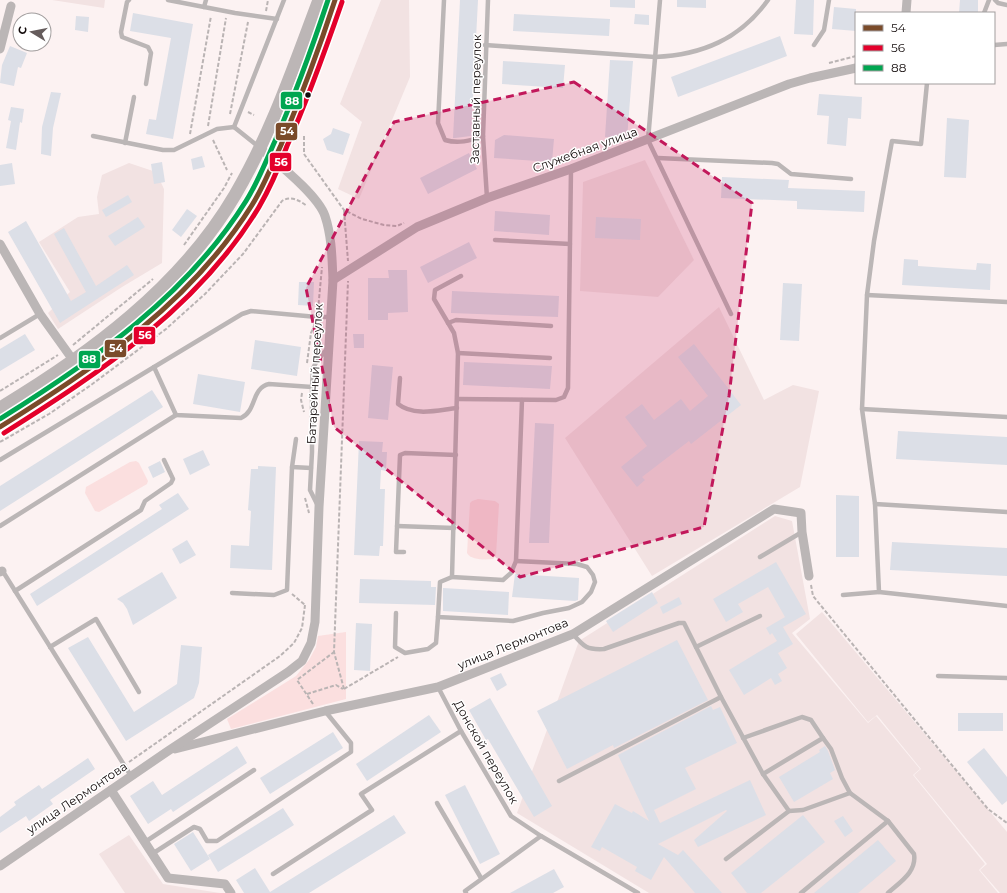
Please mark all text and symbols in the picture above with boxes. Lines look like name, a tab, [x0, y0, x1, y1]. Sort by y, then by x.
north arrow	[12, 12, 52, 52]
legend	[855, 12, 995, 84]
text: 54	[891, 20, 906, 35]
text: С	[15, 25, 30, 35]
street label: Заставный переулок	[467, 34, 484, 164]
text: 56	[891, 40, 905, 55]
text: 88	[891, 60, 907, 75]
unlabelled marker	[303, 90, 313, 100]
line badge: 88	[280, 91, 303, 110]
text: 88	[285, 94, 299, 108]
line badge: 54	[275, 122, 298, 141]
text: 54	[280, 124, 294, 138]
street label: Служебная улица	[530, 124, 639, 175]
line badge: 56	[269, 152, 292, 172]
text: 56	[274, 155, 288, 169]
street label: Батарейный переулок	[303, 303, 326, 445]
line badge: 56	[133, 326, 156, 345]
text: 56	[138, 328, 152, 342]
line badge: 54	[104, 339, 127, 358]
text: 54	[109, 341, 123, 355]
line badge: 88	[78, 350, 101, 369]
text: 88	[82, 352, 96, 366]
street label: улица Лермонтова	[454, 614, 570, 673]
street label: Донской переулок	[451, 697, 522, 806]
street label: улица Лермонтова	[23, 758, 130, 837]

